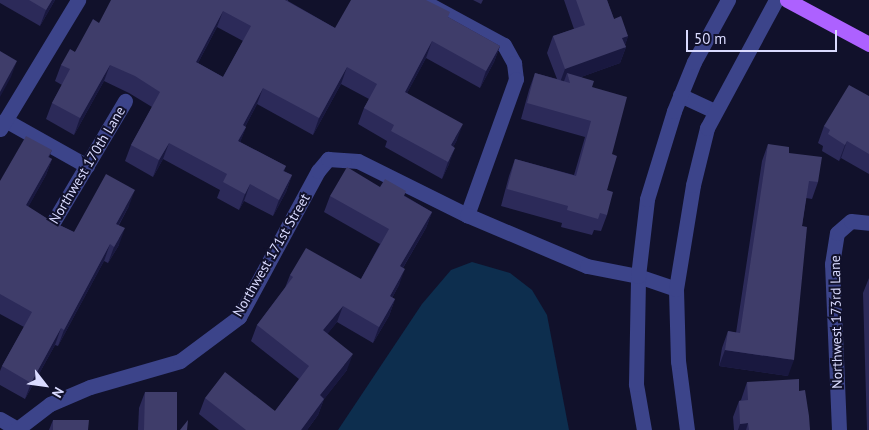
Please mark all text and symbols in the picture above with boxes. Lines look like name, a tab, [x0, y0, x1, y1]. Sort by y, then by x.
scale bar	[689, 20, 840, 52]
text: 50 m	[694, 29, 727, 48]
street label: Northwest 170th Lane	[45, 103, 129, 227]
street label: Northwest 171st Street	[229, 191, 313, 319]
street label: Northwest 173rd Lane	[826, 255, 846, 389]
north arrow	[20, 360, 70, 410]
text: N	[48, 384, 68, 401]

